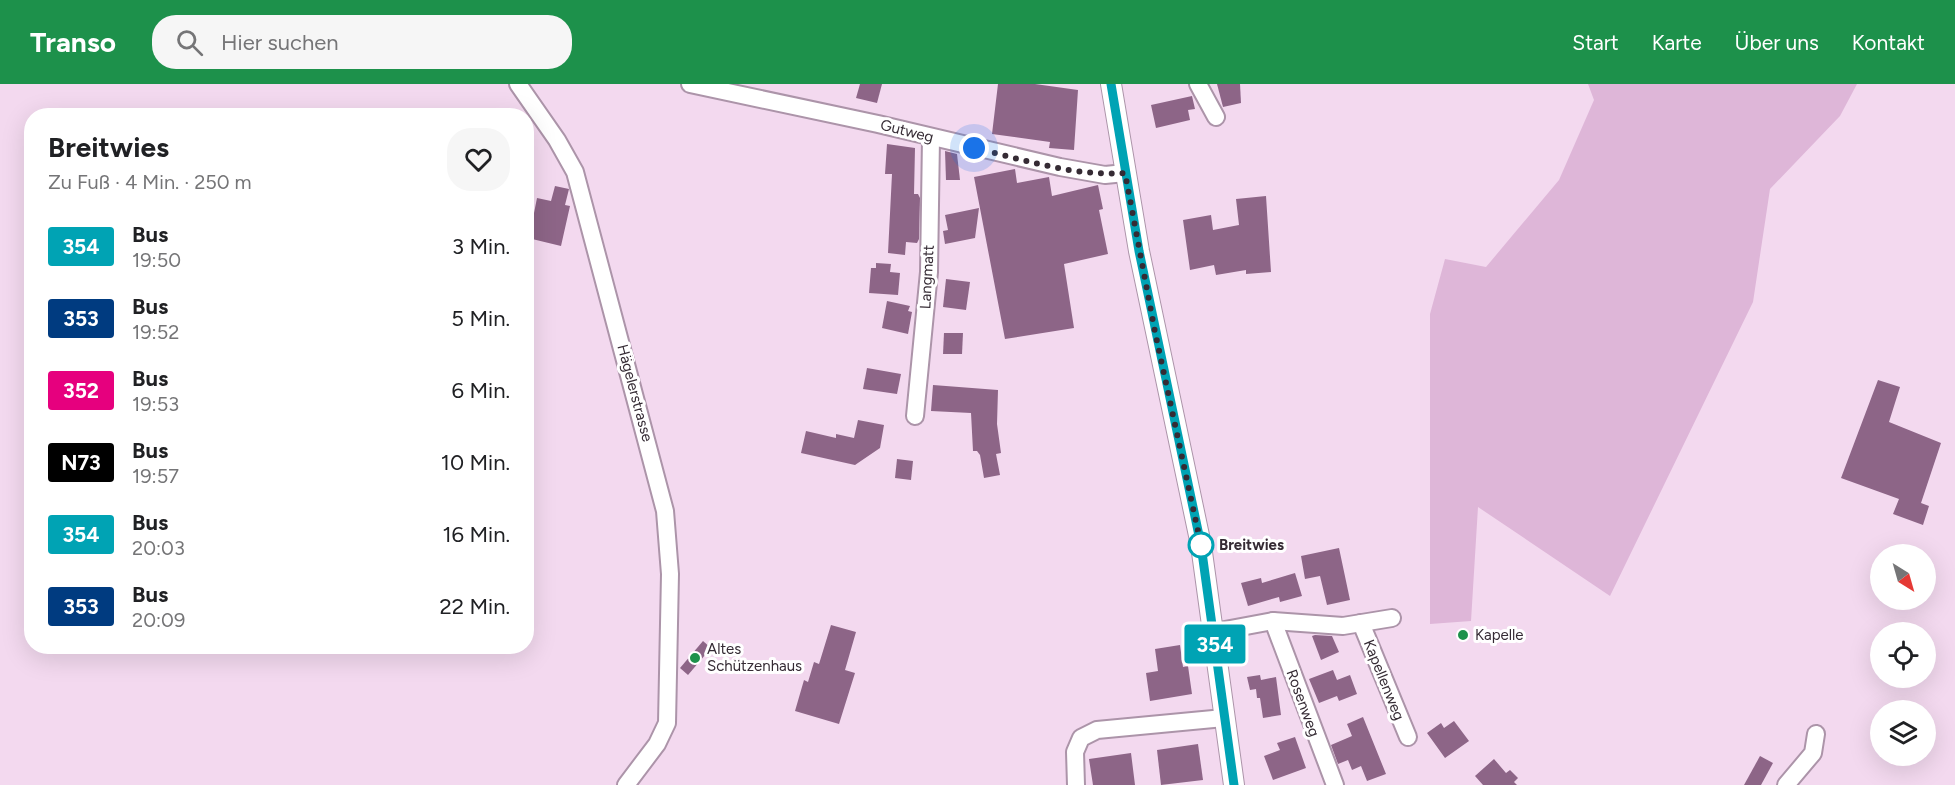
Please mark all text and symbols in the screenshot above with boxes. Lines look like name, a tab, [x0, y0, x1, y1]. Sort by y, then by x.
search box	[152, 15, 572, 69]
text: Transo	[30, 25, 116, 59]
icon: search	[173, 26, 206, 59]
text: Hier suchen	[221, 29, 339, 56]
text: Start	[1572, 30, 1619, 55]
text: Karte	[1652, 30, 1702, 55]
text: Über uns	[1735, 30, 1819, 55]
text: Kontakt	[1852, 30, 1925, 55]
street label: Gutweg	[879, 116, 935, 146]
button: heart	[447, 128, 510, 191]
text: Breitwies	[48, 130, 169, 164]
your location	[959, 133, 989, 163]
text: Zu Fuß · 4 Min. · 250 m	[48, 170, 252, 194]
text: Bus	[132, 221, 168, 248]
text: 3 Min.	[452, 233, 510, 260]
text: 354	[62, 234, 100, 259]
street label: Langmatt	[916, 244, 938, 310]
text: 19:50	[132, 248, 181, 272]
text: Bus	[132, 293, 168, 320]
text: 5 Min.	[451, 305, 510, 332]
text: 353	[63, 306, 99, 331]
text: 19:52	[132, 320, 179, 344]
street label: Hägelerstrasse	[613, 342, 657, 444]
text: Bus	[132, 365, 168, 392]
text: 6 Min.	[452, 377, 510, 404]
text: 352	[63, 378, 99, 403]
text: 19:53	[132, 392, 179, 416]
text: Bus	[132, 437, 168, 464]
text: 10 Min.	[441, 449, 510, 476]
text: N73	[61, 450, 101, 475]
text: 19:57	[132, 464, 179, 488]
text: Bus	[132, 509, 168, 536]
text: 16 Min.	[442, 521, 510, 548]
text: 354	[62, 522, 100, 547]
marker: Breitwies	[1188, 532, 1214, 558]
text: 20:03	[132, 536, 185, 560]
place label: Breitwies	[1219, 536, 1284, 554]
north arrow	[1870, 544, 1936, 610]
map controls	[1870, 544, 1936, 766]
text: Bus	[132, 581, 168, 608]
text: 22 Min.	[439, 593, 510, 620]
text: 353	[63, 594, 99, 619]
text: 20:09	[132, 608, 185, 632]
button: locate	[1870, 622, 1936, 688]
line badge: 354	[1180, 624, 1250, 664]
place label: Kapelle	[1475, 626, 1524, 644]
marker: Kapelle	[1456, 628, 1470, 642]
text: 354	[1196, 632, 1234, 657]
street label: Kapellenweg	[1360, 637, 1408, 723]
place label: Altes Schützenhaus	[707, 640, 802, 675]
marker: Altes Schützenhaus	[688, 651, 702, 665]
street label: Rosenweg	[1283, 667, 1323, 739]
button: layers	[1870, 700, 1936, 766]

